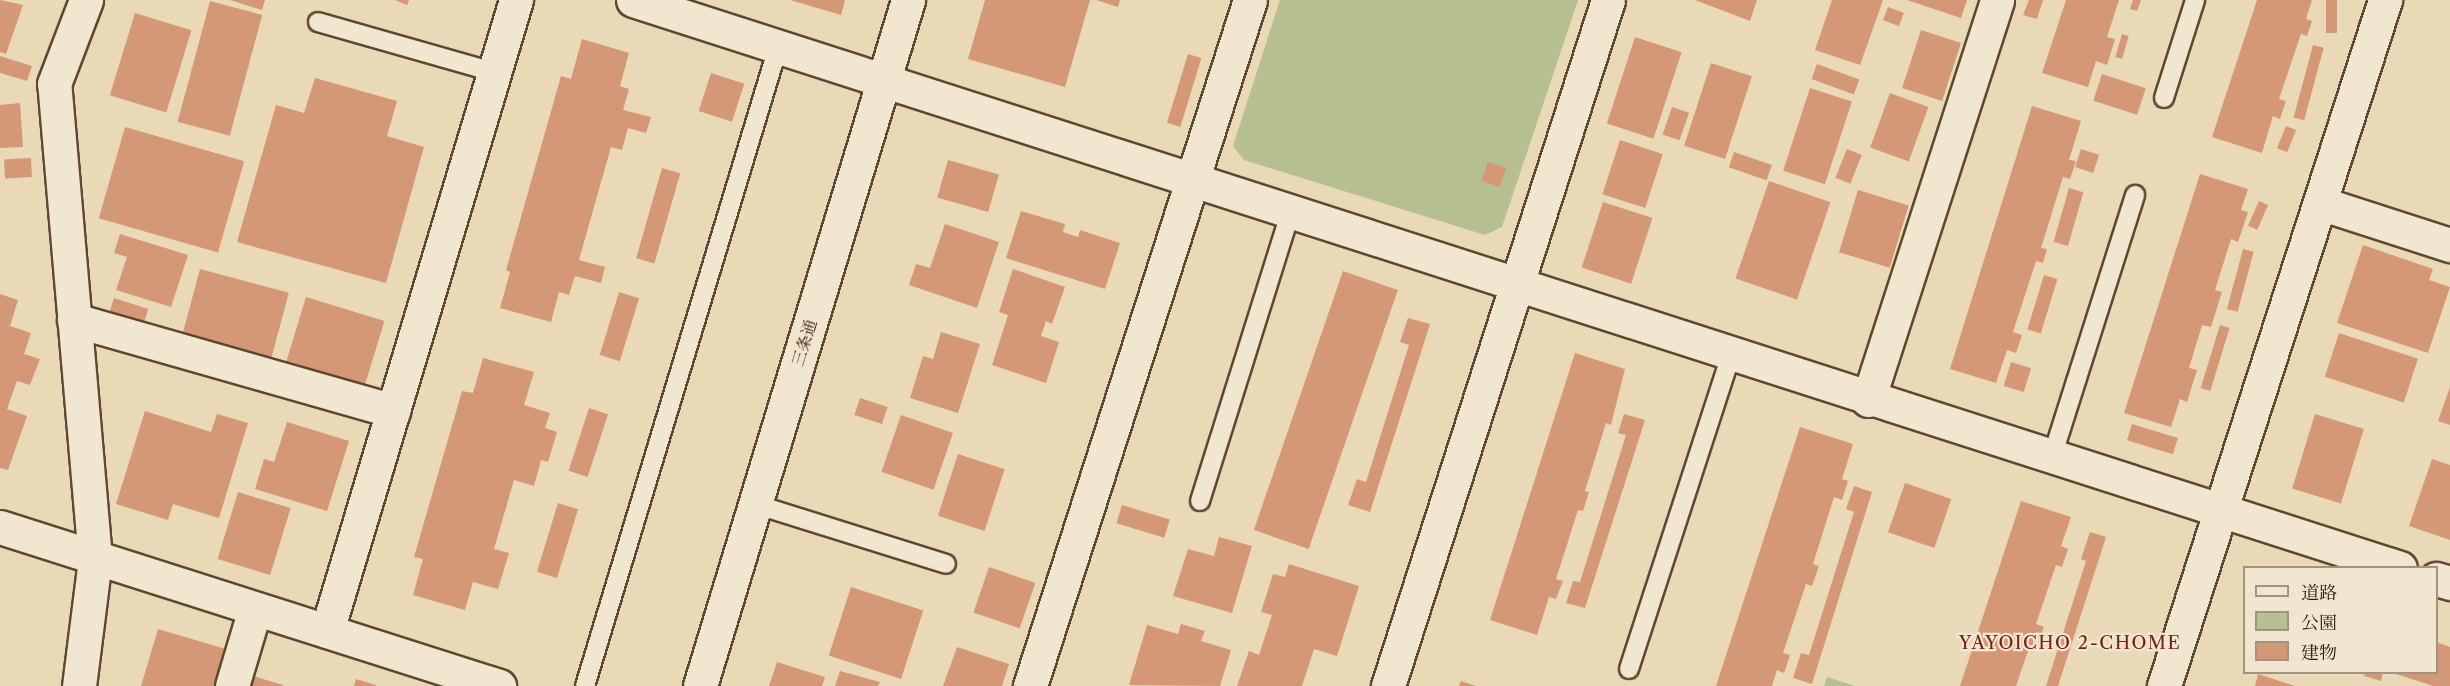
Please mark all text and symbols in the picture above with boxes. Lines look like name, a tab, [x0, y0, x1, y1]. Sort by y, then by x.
street label: 三条通	[788, 317, 820, 369]
legend	[2243, 566, 2438, 674]
text: 道路	[2301, 582, 2337, 604]
text: 公園	[2301, 612, 2337, 634]
district label: YAYOICHO 2-CHOME	[1959, 632, 2181, 654]
text: 建物	[2301, 642, 2337, 664]

